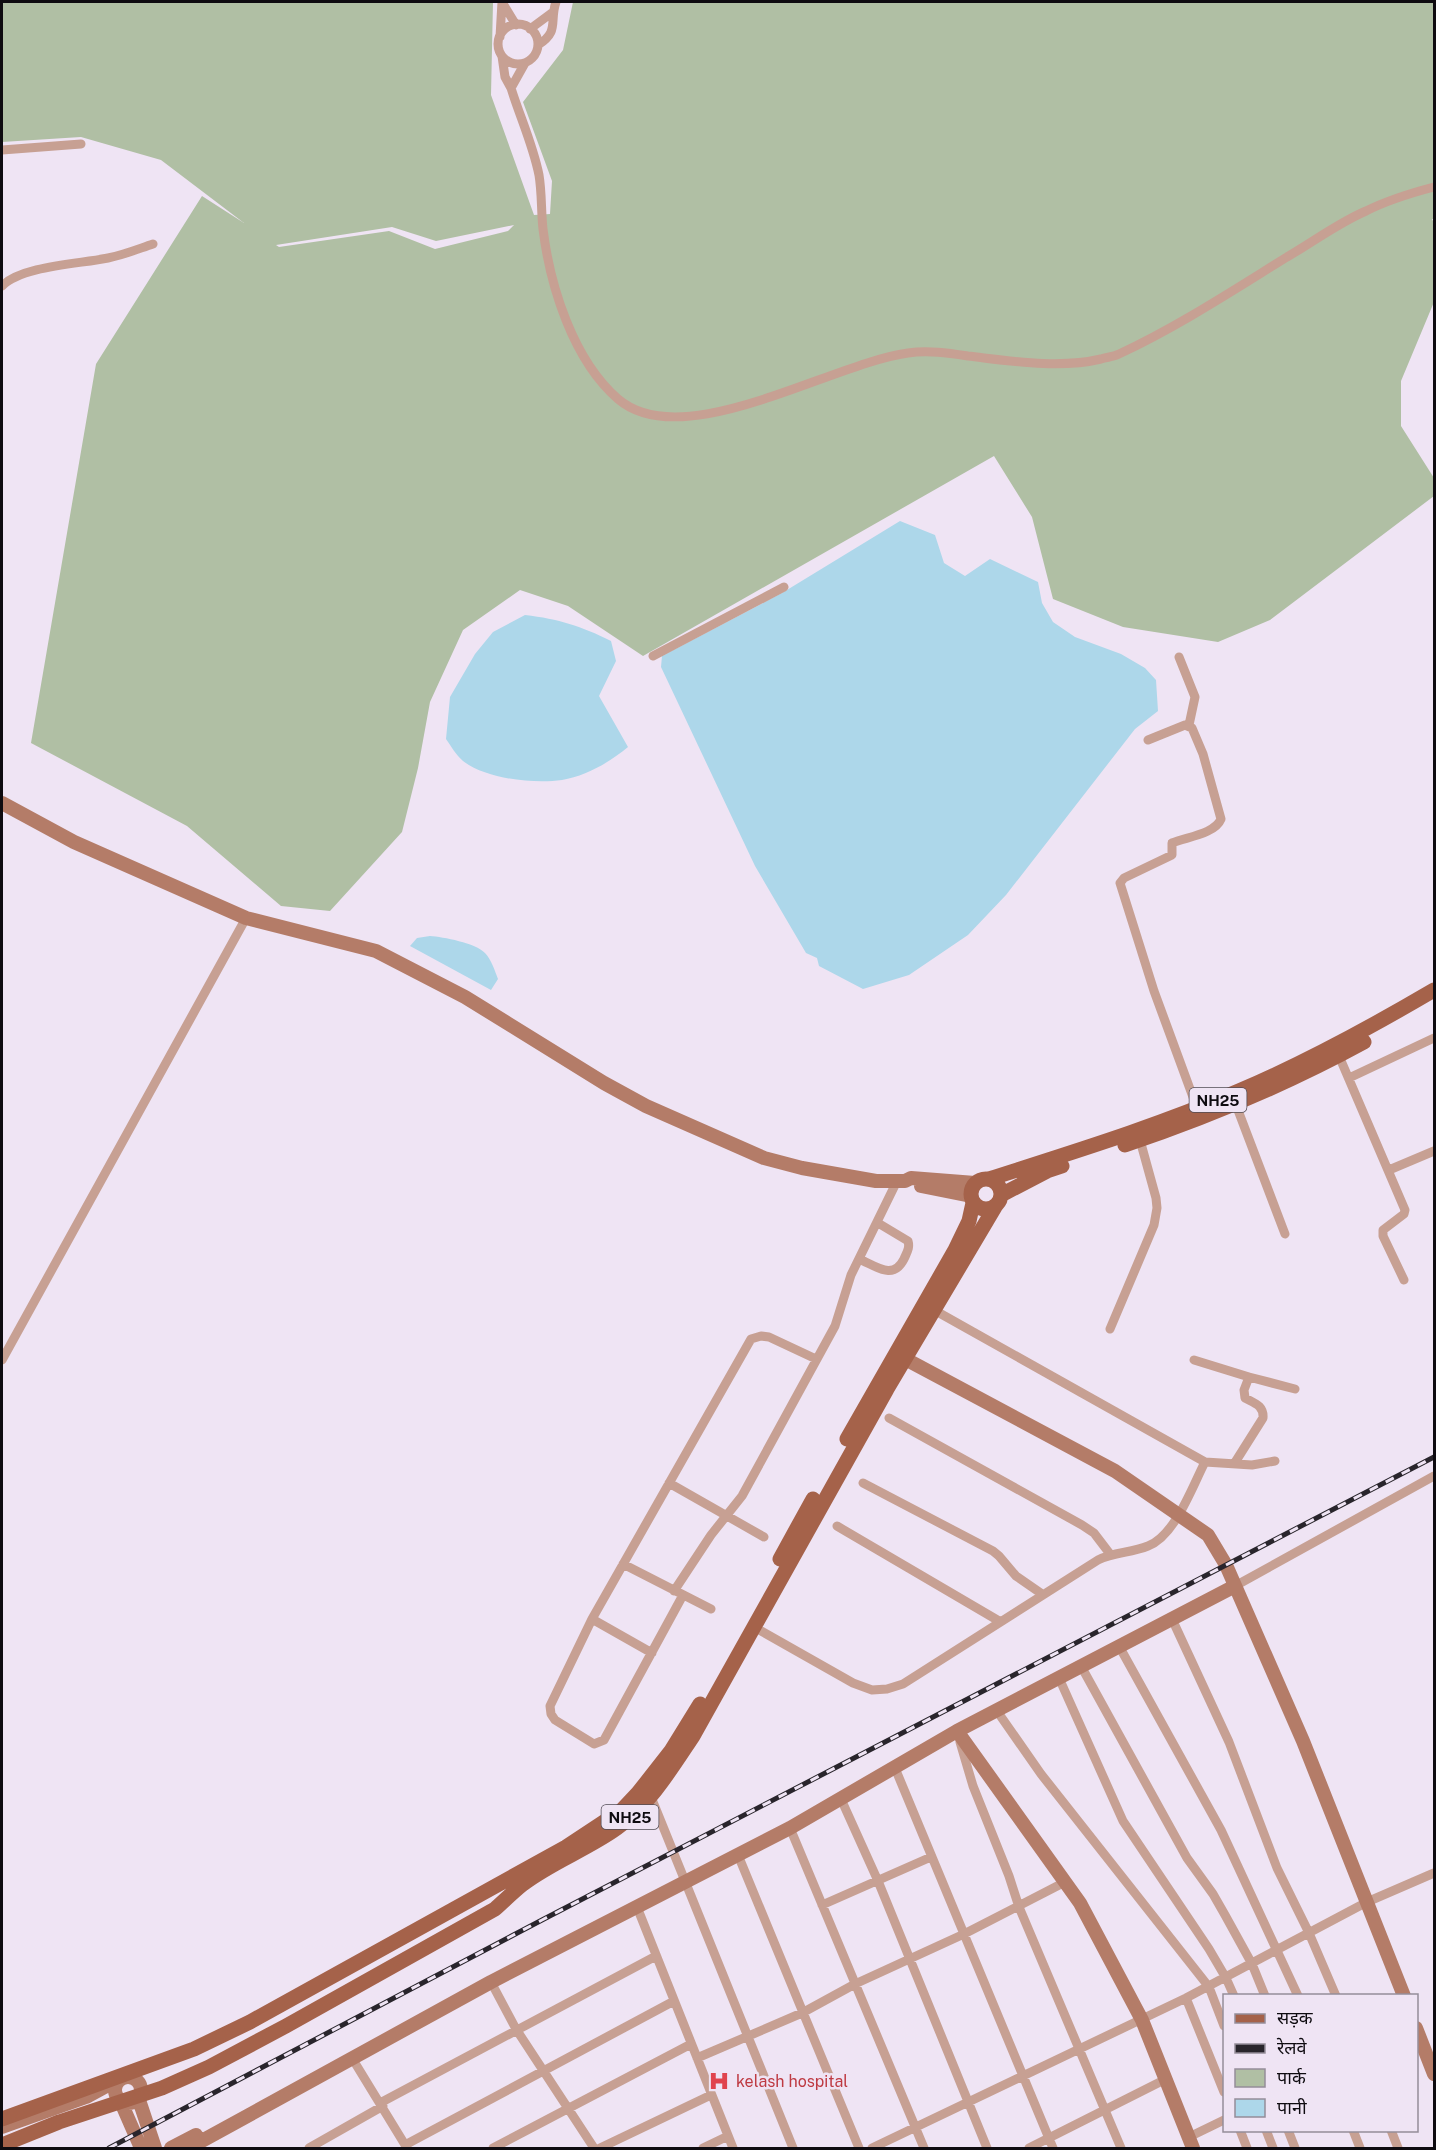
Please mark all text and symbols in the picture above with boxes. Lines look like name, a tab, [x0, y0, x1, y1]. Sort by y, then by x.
road number: NH25	[1190, 1088, 1246, 1112]
road number: NH25	[602, 1805, 658, 1829]
legend	[1223, 1994, 1418, 2132]
text: सड़क	[1277, 2007, 1314, 2028]
text: रेलवे	[1276, 2037, 1308, 2058]
text: पार्क	[1277, 2067, 1307, 2088]
hospital icon: kelash hospital	[707, 2069, 731, 2093]
place label: kelash hospital	[736, 2072, 848, 2091]
text: पानी	[1277, 2097, 1307, 2118]

